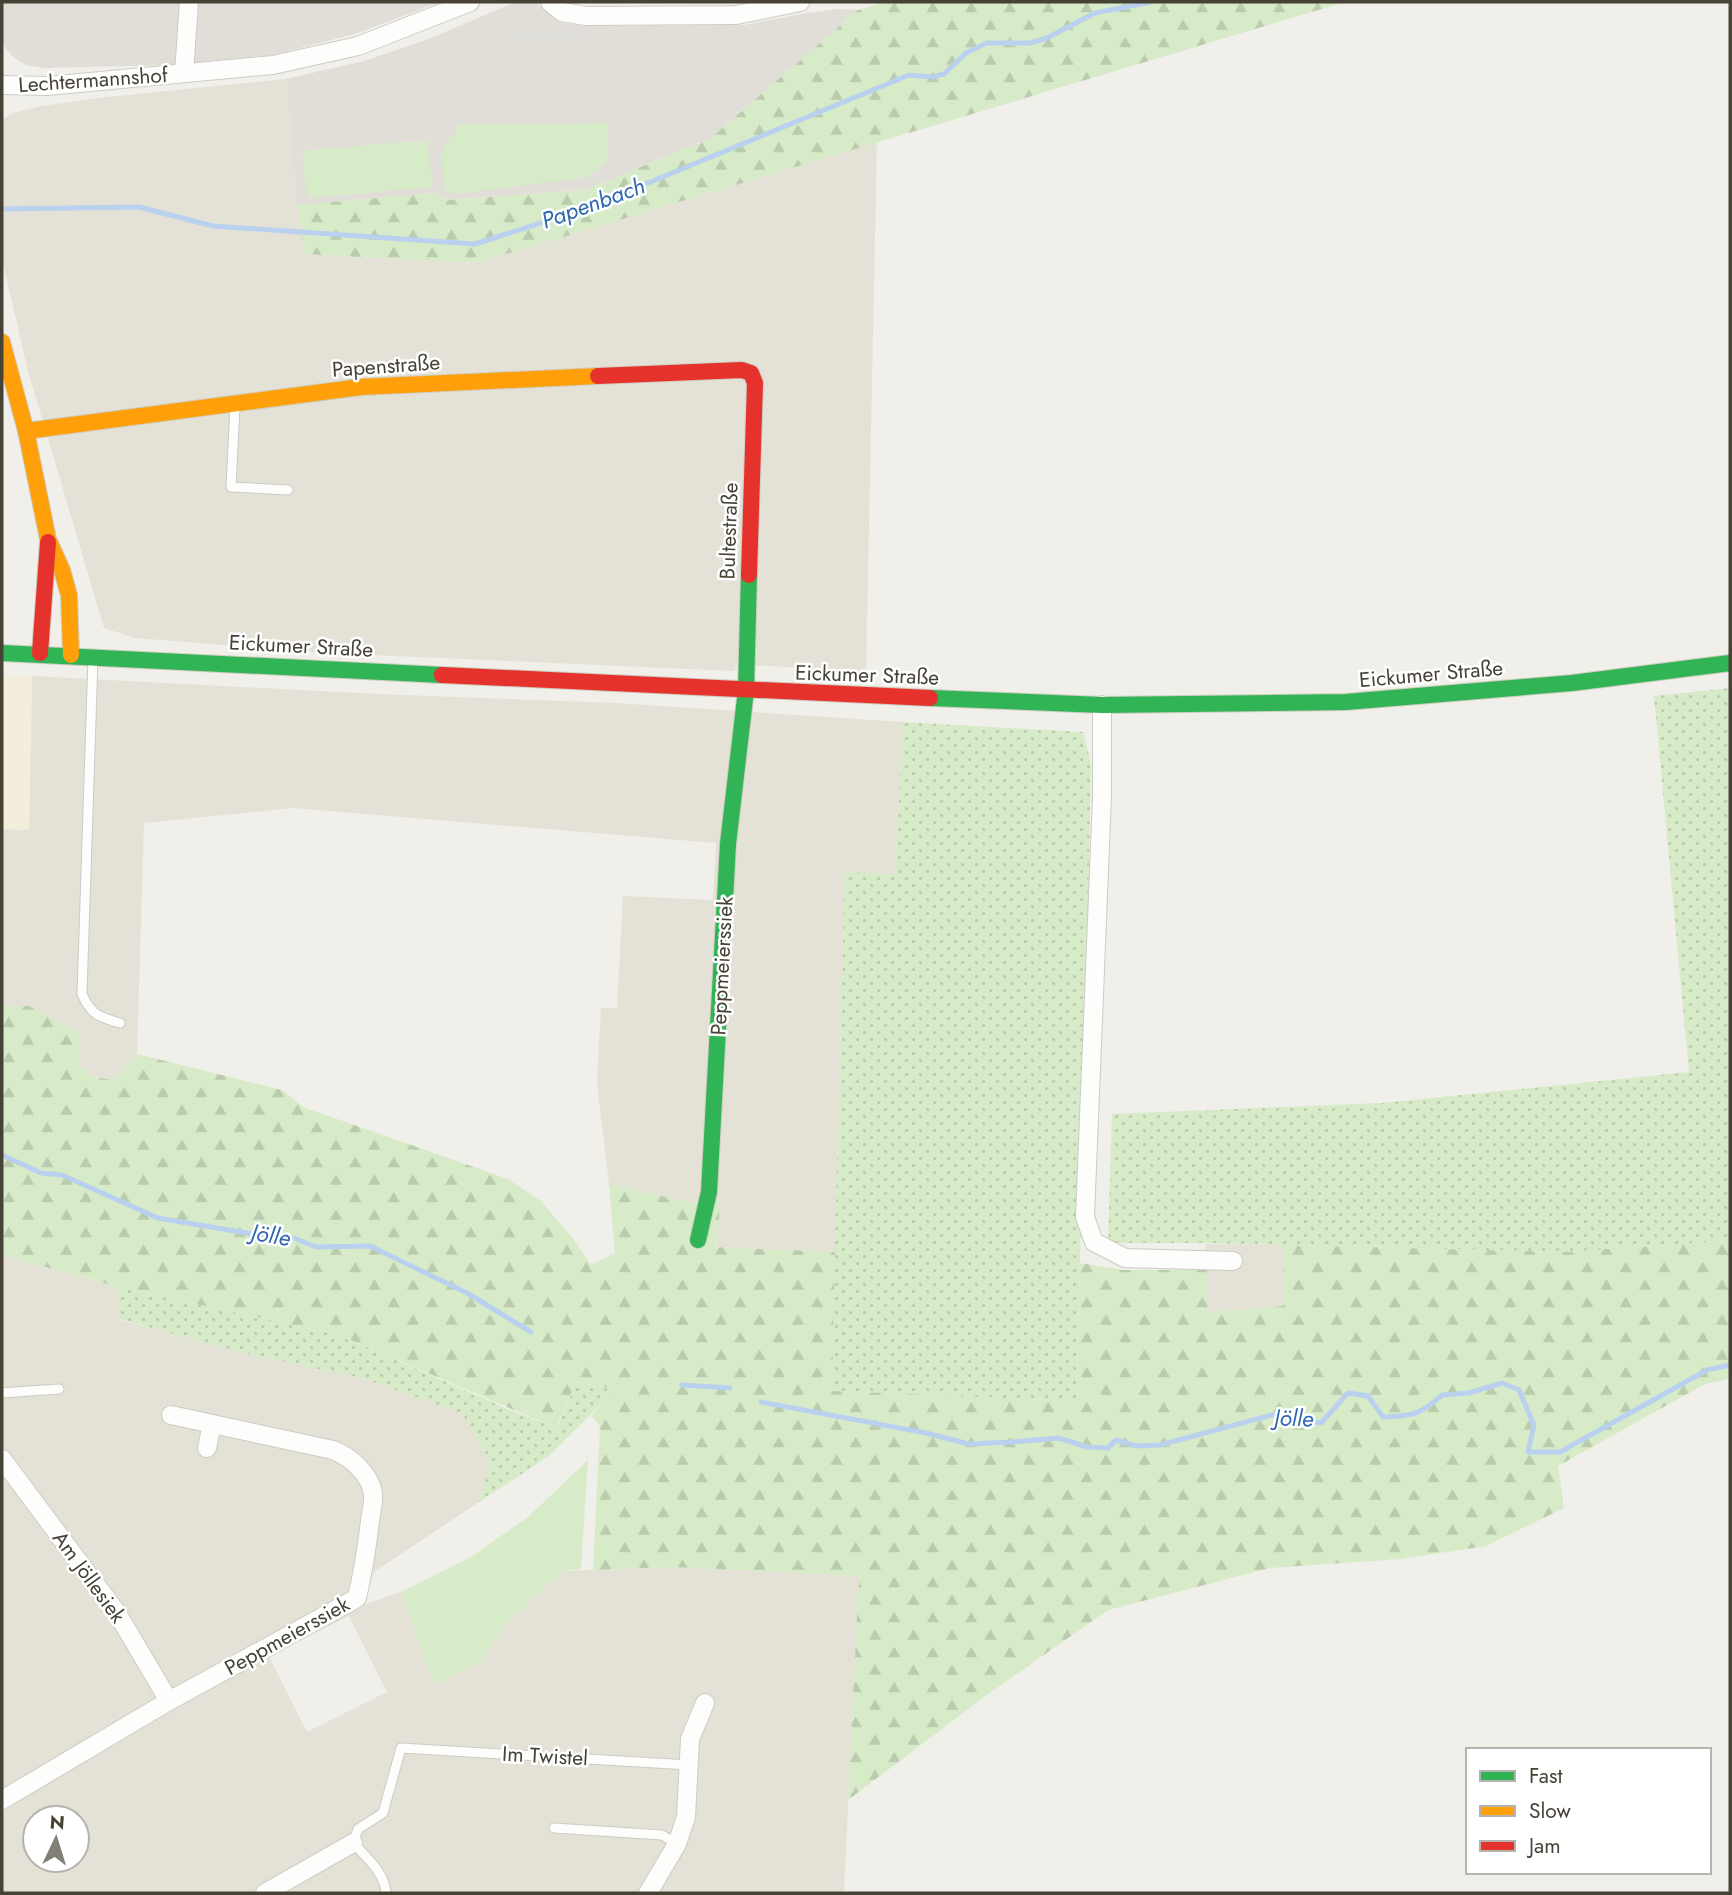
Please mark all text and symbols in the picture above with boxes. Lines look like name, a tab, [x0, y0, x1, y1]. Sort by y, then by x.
street label: Lechtermannshof	[17, 60, 170, 100]
water label: Papenbach	[536, 169, 650, 237]
street label: Papenstraße	[331, 347, 441, 385]
street label: Bultestraße	[712, 482, 746, 580]
street label: Eickumer Straße	[228, 627, 374, 665]
street label: Eickumer Straße	[1358, 653, 1504, 695]
street label: Eickumer Straße	[794, 657, 940, 693]
street label: Peppmeierssiek	[703, 895, 741, 1036]
water label: Jölle	[245, 1214, 294, 1255]
water label: Jölle	[1270, 1400, 1315, 1436]
street label: Am Jöllesiek	[45, 1525, 133, 1630]
street label: Peppmeierssiek	[219, 1589, 356, 1683]
street label: Im Twistel	[501, 1739, 589, 1773]
legend	[1466, 1748, 1711, 1874]
text: Fast	[1529, 1761, 1562, 1791]
text: Slow	[1529, 1796, 1571, 1826]
north arrow	[21, 1804, 91, 1874]
text: N	[49, 1809, 66, 1837]
text: Jam	[1526, 1831, 1561, 1861]

